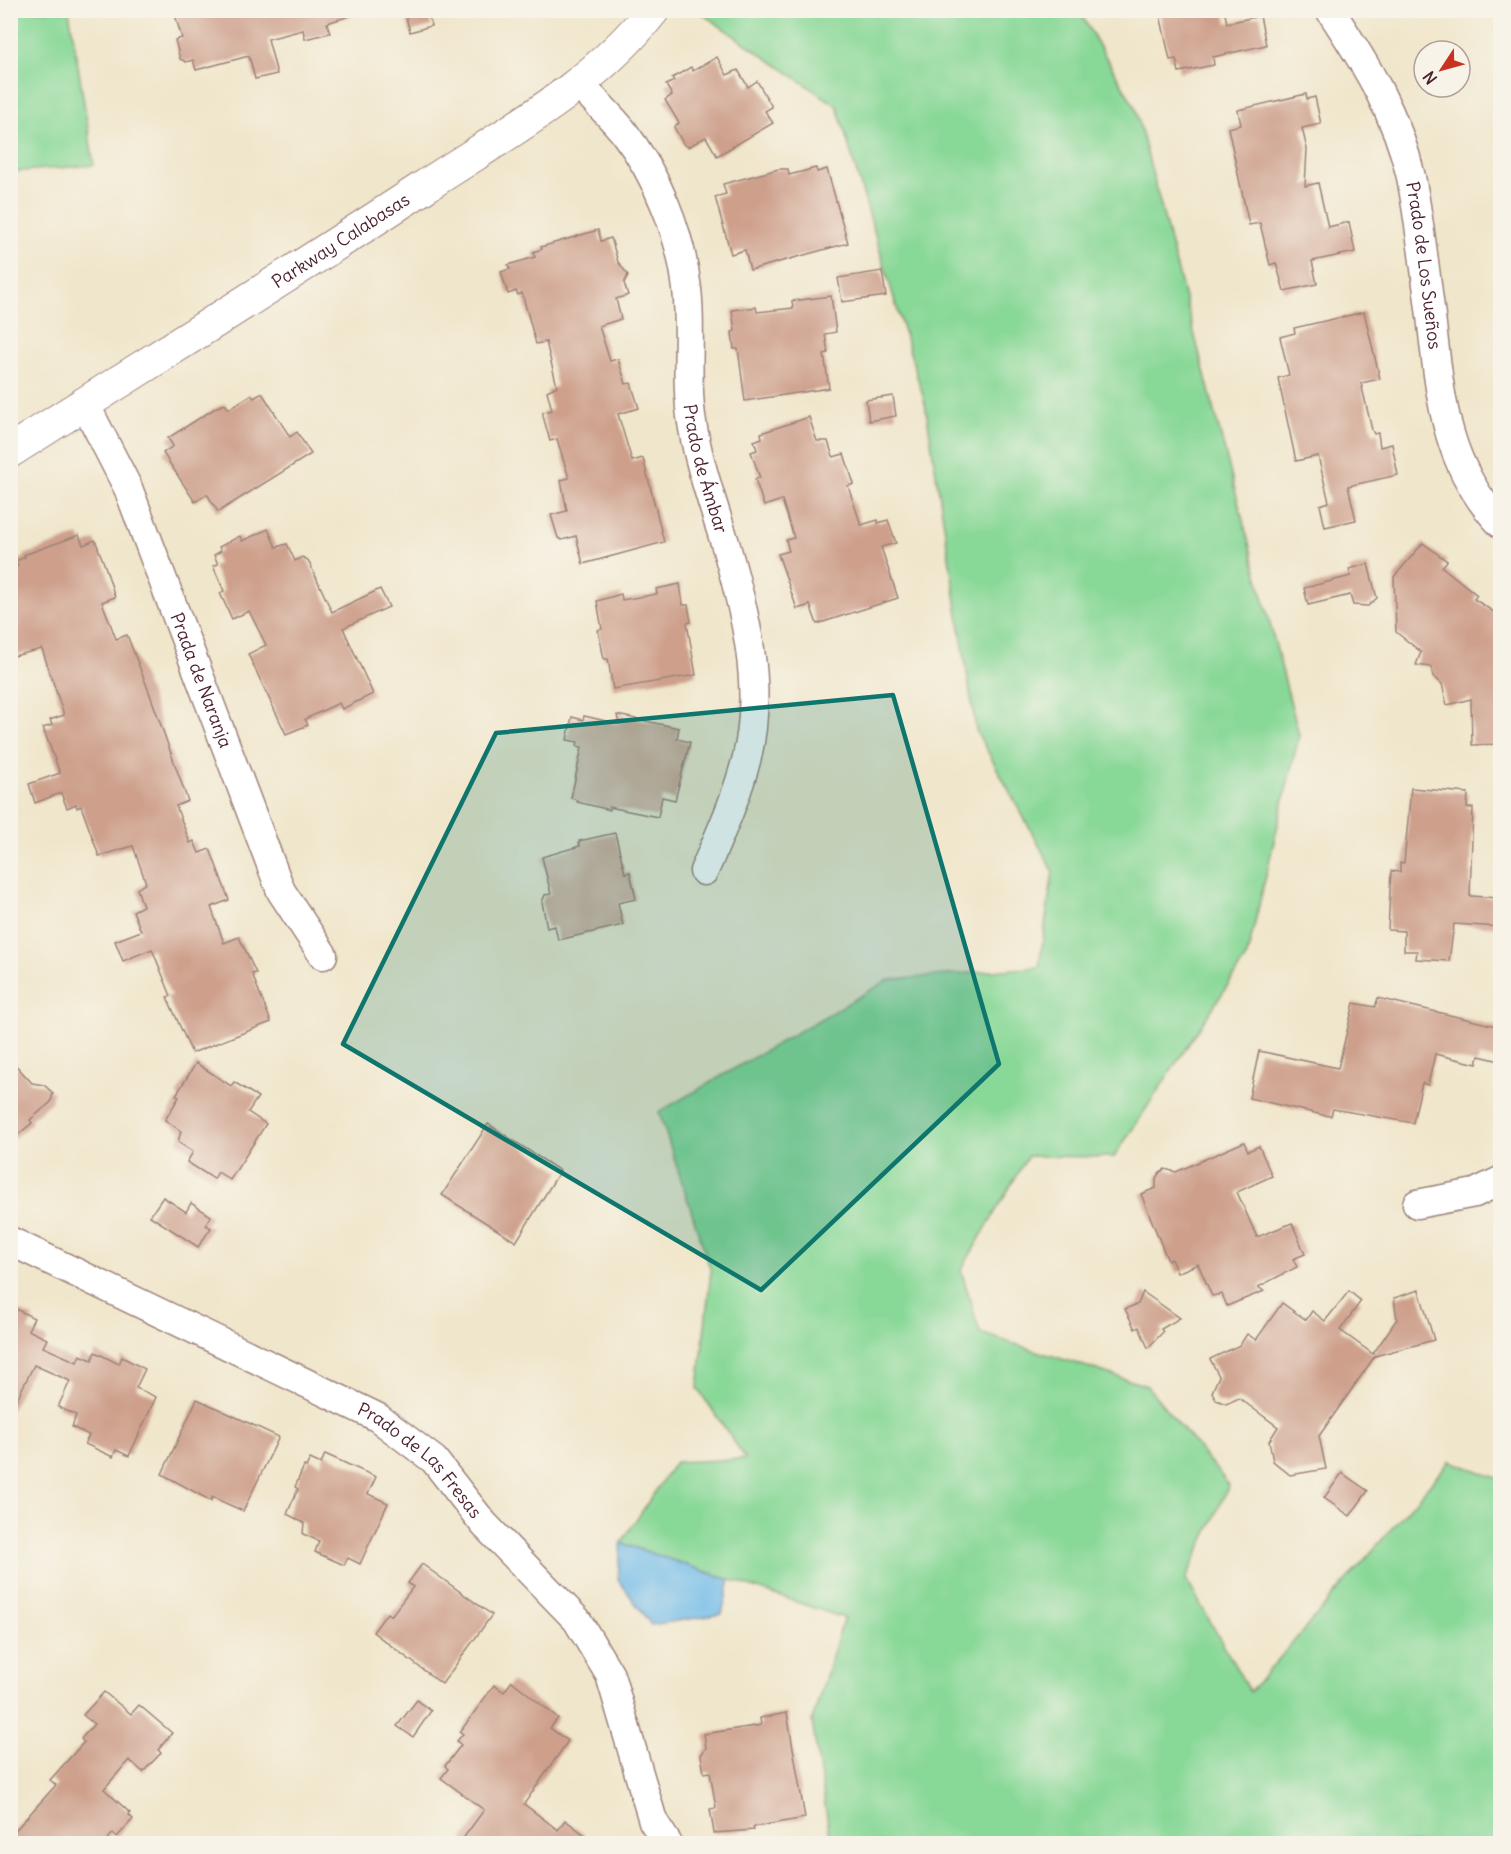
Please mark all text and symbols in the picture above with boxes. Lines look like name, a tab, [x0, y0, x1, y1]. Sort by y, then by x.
north arrow	[1412, 39, 1472, 99]
text: N	[1419, 67, 1441, 88]
street label: Prado de Los Sueños	[1401, 180, 1447, 351]
street label: Parkway Calabasas	[267, 188, 414, 293]
street label: Prado de Ámbar	[679, 403, 733, 537]
street label: Prada de Naranja	[165, 609, 238, 751]
street label: Prado de Las Fresas	[354, 1397, 487, 1523]

